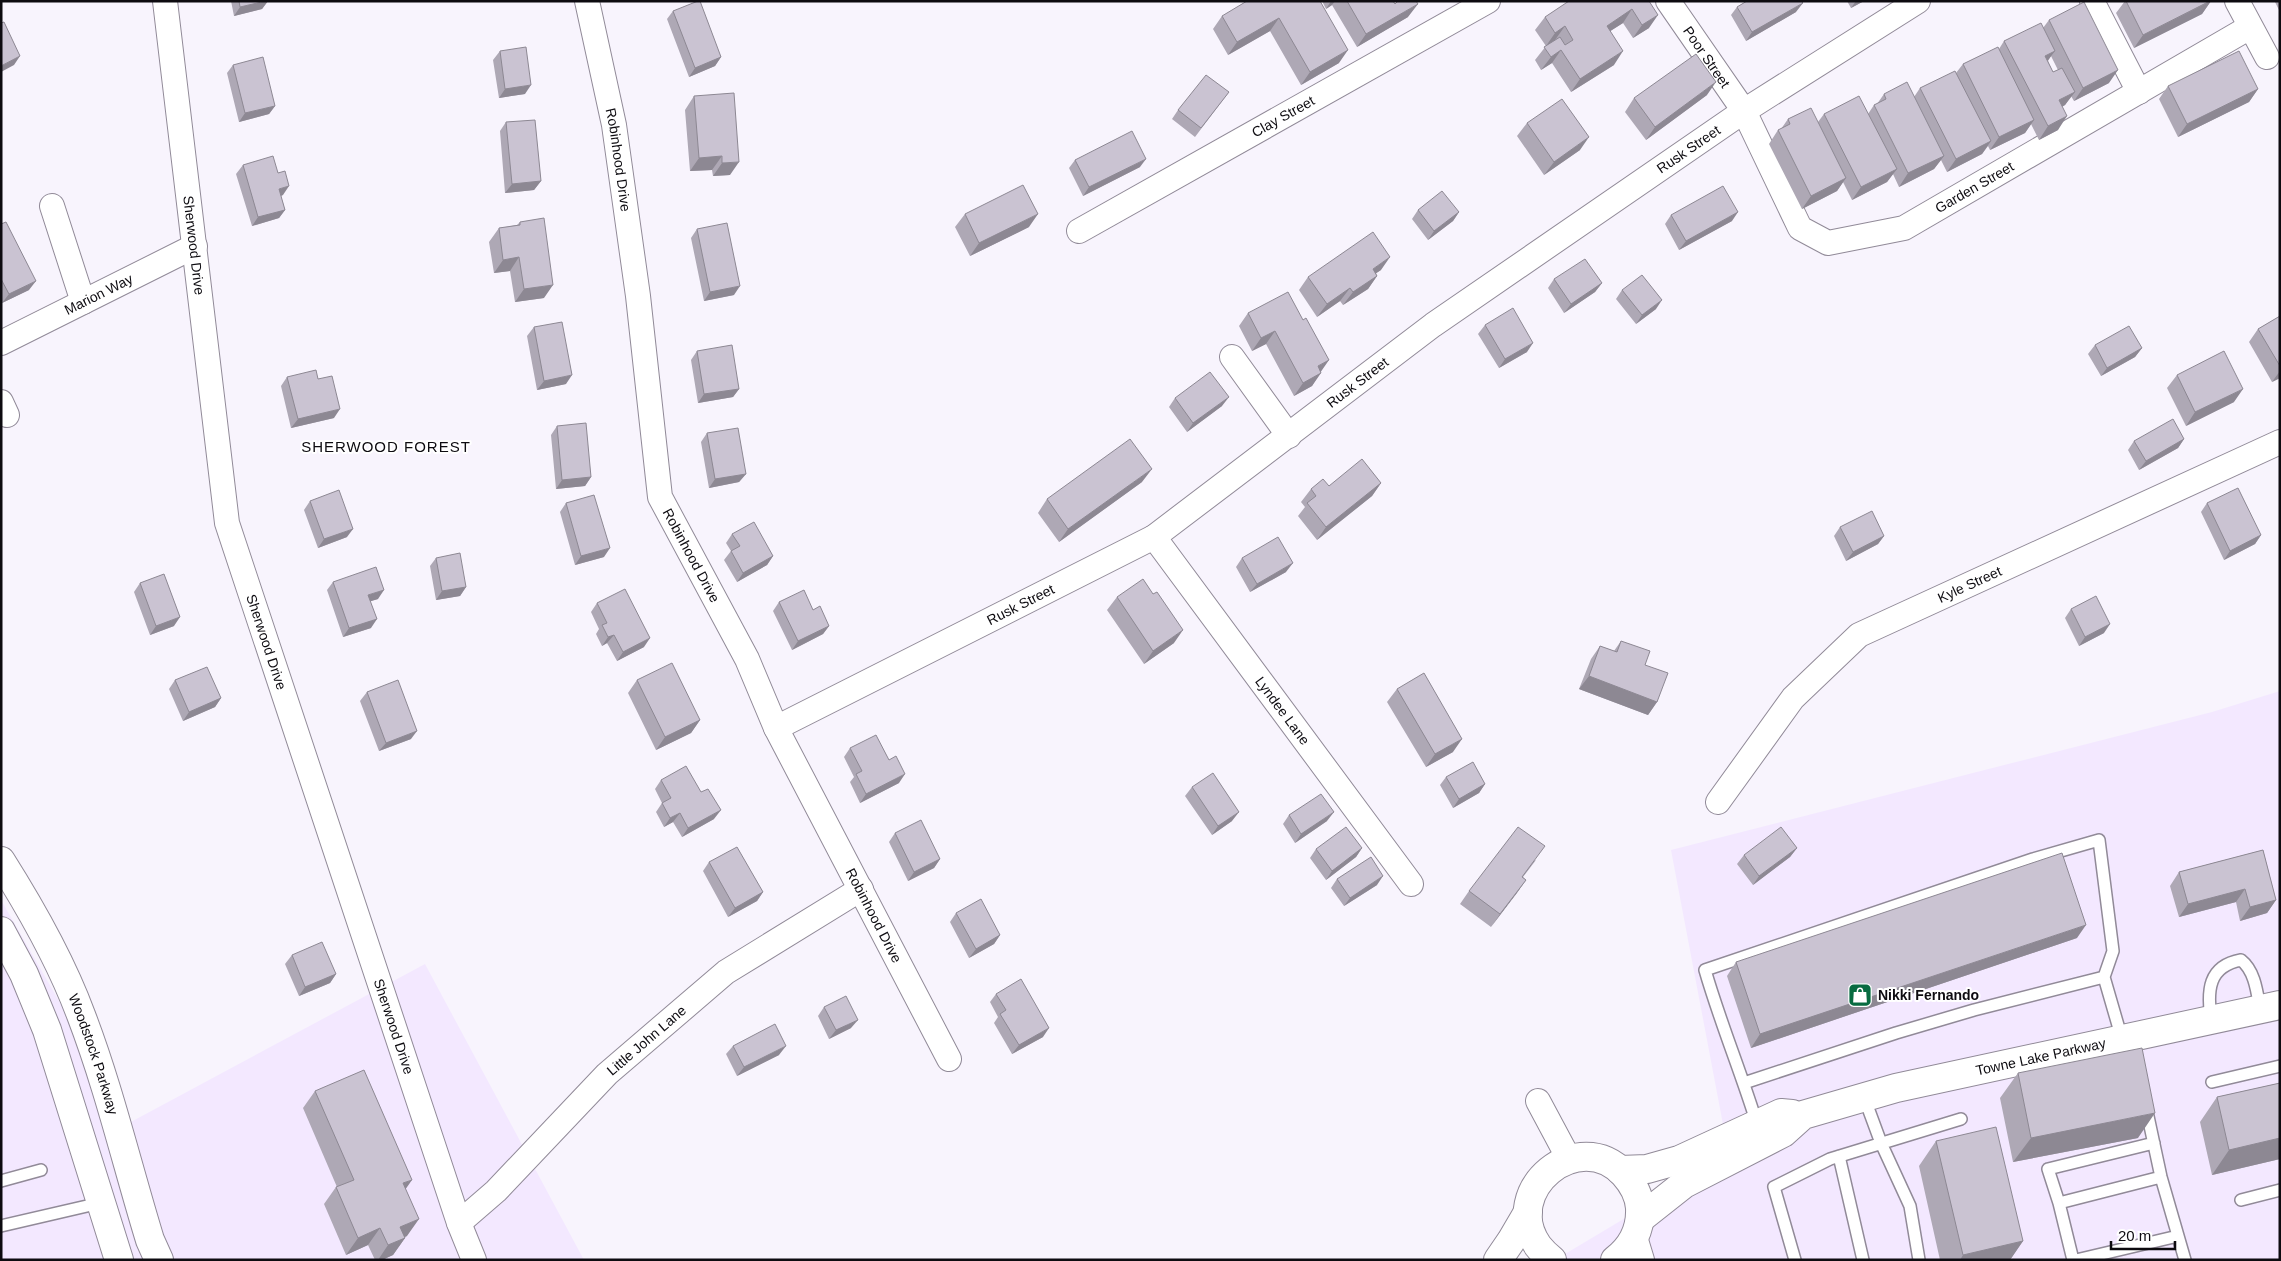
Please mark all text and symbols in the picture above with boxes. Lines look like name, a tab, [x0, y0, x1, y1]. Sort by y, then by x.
street label: Poor Street	[1680, 23, 1733, 91]
street label: Clay Street	[1249, 92, 1317, 140]
street label: Robinhood Drive	[603, 107, 634, 213]
street label: Rusk Street	[1654, 122, 1723, 177]
street label: Garden Street	[1932, 158, 2017, 216]
street label: Sherwood Drive	[180, 195, 208, 296]
street label: Marion Way	[62, 270, 135, 318]
street label: Rusk Street	[1323, 354, 1391, 411]
district label: SHERWOOD FOREST	[301, 438, 471, 455]
street label: Robinhood Drive	[660, 506, 723, 605]
street label: Kyle Street	[1935, 563, 2004, 606]
street label: Rusk Street	[984, 581, 1057, 628]
street label: Sherwood Drive	[243, 592, 290, 692]
street label: Lyndee Lane	[1252, 673, 1313, 748]
street label: Robinhood Drive	[843, 865, 905, 966]
street label: Sherwood Drive	[371, 977, 417, 1076]
shop icon: Nikki Fernando	[1847, 982, 1873, 1008]
place label: Nikki Fernando	[1878, 987, 1979, 1003]
street label: Woodstock Parkway	[65, 991, 121, 1116]
street label: Little John Lane	[604, 1002, 689, 1079]
street label: Towne Lake Parkway	[1974, 1035, 2107, 1079]
scale bar	[2111, 1218, 2175, 1250]
text: 20 m	[2118, 1227, 2151, 1244]

